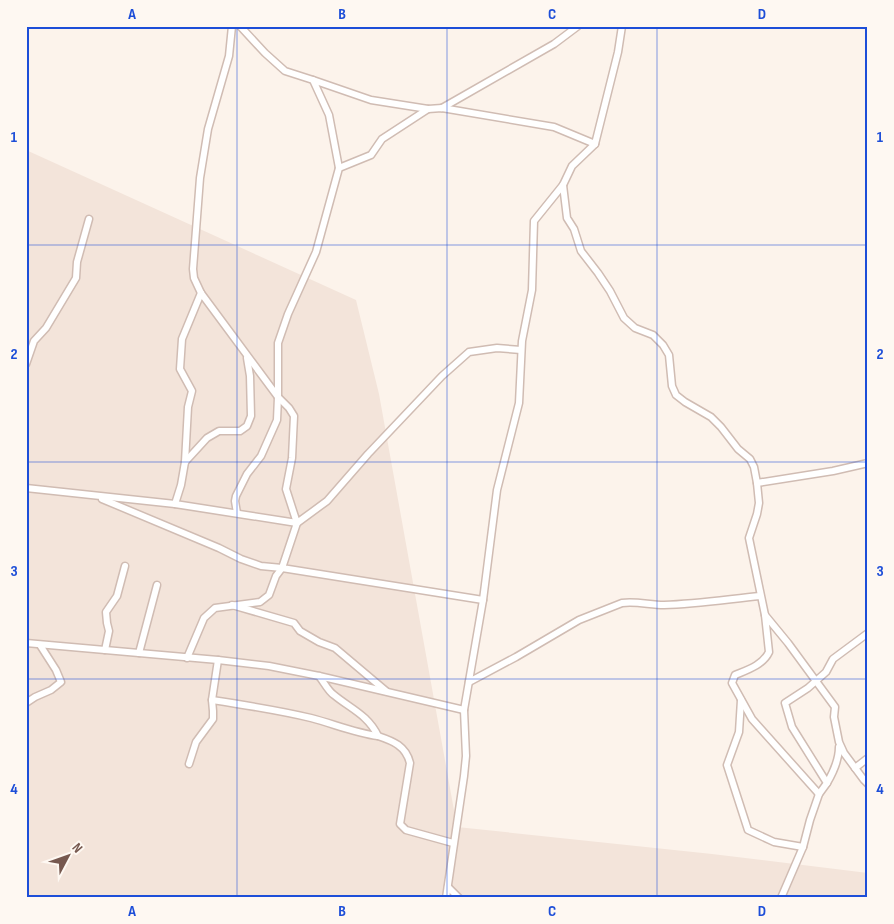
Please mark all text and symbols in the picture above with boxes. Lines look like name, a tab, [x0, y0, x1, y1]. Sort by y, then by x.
text: A	[127, 5, 136, 24]
text: B	[338, 5, 346, 24]
text: C	[548, 5, 556, 24]
text: D	[758, 5, 766, 24]
text: 1	[11, 128, 18, 147]
text: 1	[877, 128, 884, 147]
text: 2	[10, 345, 18, 364]
text: 2	[876, 345, 884, 364]
text: 3	[10, 562, 18, 581]
text: 3	[876, 562, 884, 581]
text: 4	[10, 780, 18, 799]
text: 4	[876, 780, 884, 799]
north arrow	[42, 832, 92, 882]
text: N	[69, 839, 86, 856]
text: A	[127, 902, 136, 921]
text: B	[338, 902, 346, 921]
text: C	[548, 902, 556, 921]
text: D	[758, 902, 766, 921]

